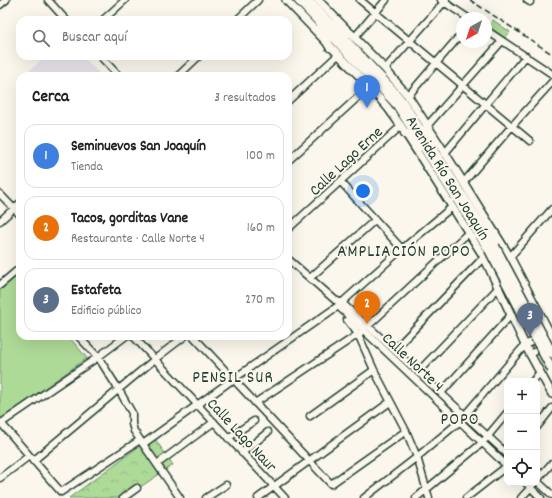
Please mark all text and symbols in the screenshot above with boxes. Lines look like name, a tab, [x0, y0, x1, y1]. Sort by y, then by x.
north arrow	[456, 12, 492, 48]
search box	[16, 16, 292, 60]
icon: search	[30, 27, 52, 49]
text: Buscar aquí	[62, 27, 127, 49]
pin: 1	[354, 75, 380, 108]
text: Cerca	[32, 86, 69, 110]
text: 3 resultados	[214, 89, 276, 108]
street label: Avenida Río San Joaquín	[399, 111, 495, 245]
street label: Calle Lago Erne	[305, 122, 389, 202]
text: Seminuevos San Joaquín	[71, 136, 206, 158]
text: 1	[45, 147, 47, 166]
text: 100 m	[246, 147, 275, 166]
text: Tienda	[71, 158, 103, 177]
your location	[353, 181, 373, 201]
text: Tacos, gorditas Vane	[71, 208, 188, 230]
text: 2	[43, 219, 49, 238]
text: 160 m	[247, 219, 275, 238]
text: Restaurante · Calle Norte 4	[71, 230, 205, 249]
district label: AMPLIACIÓN POPO	[337, 241, 471, 265]
text: Estafeta	[71, 280, 121, 302]
text: 3	[43, 291, 49, 310]
text: 270 m	[245, 291, 275, 310]
pin: 2	[354, 291, 380, 324]
text: Edificio público	[71, 302, 141, 321]
pin: 3	[517, 303, 543, 336]
street label: Calle Norte 4	[376, 328, 449, 398]
district label: PENSIL SUR	[192, 367, 274, 391]
map controls	[504, 378, 540, 486]
button: +	[504, 378, 540, 414]
street label: Calle Lago Naur	[201, 394, 282, 478]
district label: POPO	[441, 409, 479, 433]
button: −	[504, 414, 540, 450]
button: locate	[504, 450, 540, 486]

